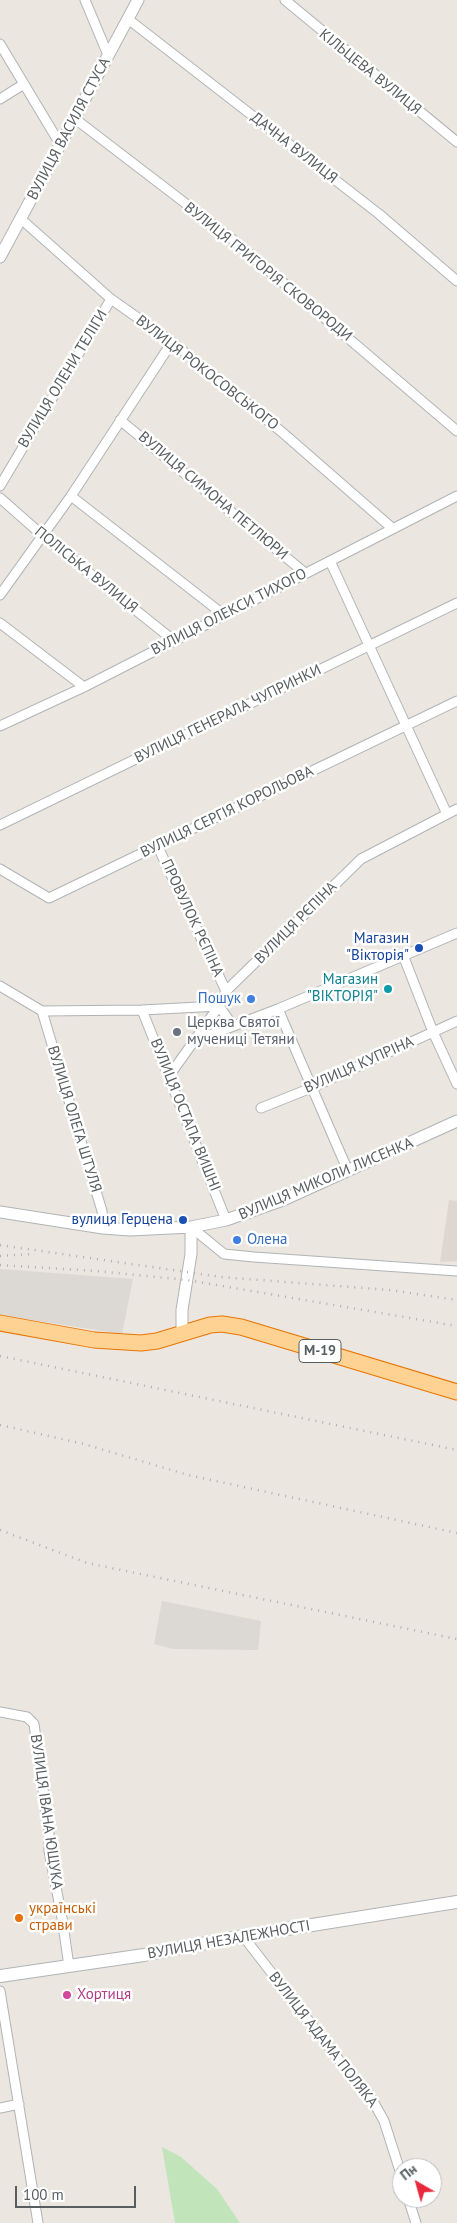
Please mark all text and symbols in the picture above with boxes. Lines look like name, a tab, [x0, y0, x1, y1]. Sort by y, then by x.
street label: КІЛЬЦЕВА ВУЛИЦЯ	[315, 25, 425, 119]
street label: ВУЛИЦЯ ВАСИЛЯ СТУСА	[24, 55, 114, 203]
street label: ДАЧНА ВУЛИЦЯ	[247, 109, 341, 187]
street label: ВУЛИЦЯ ГРИГОРІЯ СКОВОРОДИ	[180, 199, 356, 345]
street label: ВУЛИЦЯ ОЛЕНИ ТЕЛІГИ	[15, 307, 111, 451]
street label: ВУЛИЦЯ РОКОСОВСЬКОГО	[132, 312, 282, 434]
street label: ВУЛИЦЯ СИМОНА ПЕТЛЮРИ	[135, 428, 291, 564]
street label: ПОЛІСЬКА ВУЛИЦЯ	[31, 523, 141, 617]
street label: ВУЛИЦЯ ОЛЕКСИ ТИХОГО	[148, 565, 310, 659]
street label: ВУЛИЦЯ ГЕНЕРАЛА ЧУПРИНКИ	[132, 661, 324, 767]
street label: ВУЛИЦЯ СЕРГІЯ КОРОЛЬОВА	[138, 762, 316, 862]
street label: ПРОВУЛОК РЄПІНА	[157, 856, 227, 980]
street label: ВУЛИЦЯ РЄПІНА	[251, 878, 341, 968]
place label: Магазин "Вікторія"	[346, 930, 409, 965]
marker: Магазин "Вікторія"	[413, 942, 425, 954]
place label: Магазин "ВІКТОРІЯ"	[307, 971, 378, 1006]
marker: Магазин "ВІКТОРІЯ"	[382, 983, 394, 995]
place label: Пошук	[198, 990, 241, 1008]
marker: Пошук	[245, 993, 257, 1005]
place label: Церква Святої мучениці Тетяни	[187, 1014, 295, 1049]
marker: Церква Святої мучениці Тетяни	[171, 1026, 183, 1038]
street label: ВУЛИЦЯ КУПРІНА	[301, 1033, 417, 1097]
street label: ВУЛИЦЯ ОСТАПА ВИШНІ	[146, 1036, 224, 1194]
street label: ВУЛИЦЯ ОЛЕГА ШТУЛЯ	[43, 1044, 105, 1194]
street label: ВУЛИЦЯ МИКОЛИ ЛИСЕНКА	[236, 1134, 416, 1224]
place label: вулиця Герцена	[72, 1211, 173, 1229]
marker: вулиця Герцена	[177, 1214, 189, 1226]
place label: Олена	[247, 1231, 287, 1249]
marker: Олена	[231, 1234, 243, 1246]
road number: М-19	[299, 1340, 341, 1362]
street label: ВУЛИЦЯ ІВАНА ЮЩУКА	[26, 1733, 66, 1891]
place label: українські страви	[29, 1900, 96, 1935]
marker: українські страви	[13, 1912, 25, 1924]
street label: ВУЛИЦЯ НЕЗАЛЕЖНОСТІ	[146, 1917, 312, 1963]
street label: ВУЛИЦЯ АДАМА ПОЛЯКА	[264, 1969, 382, 2111]
place label: Хортиця	[77, 1986, 131, 2004]
marker: Хортиця	[61, 1989, 73, 2001]
north arrow	[392, 2158, 442, 2208]
text: Пн	[396, 2160, 420, 2184]
scale bar	[18, 2176, 139, 2208]
text: 100 m	[23, 2185, 64, 2204]

